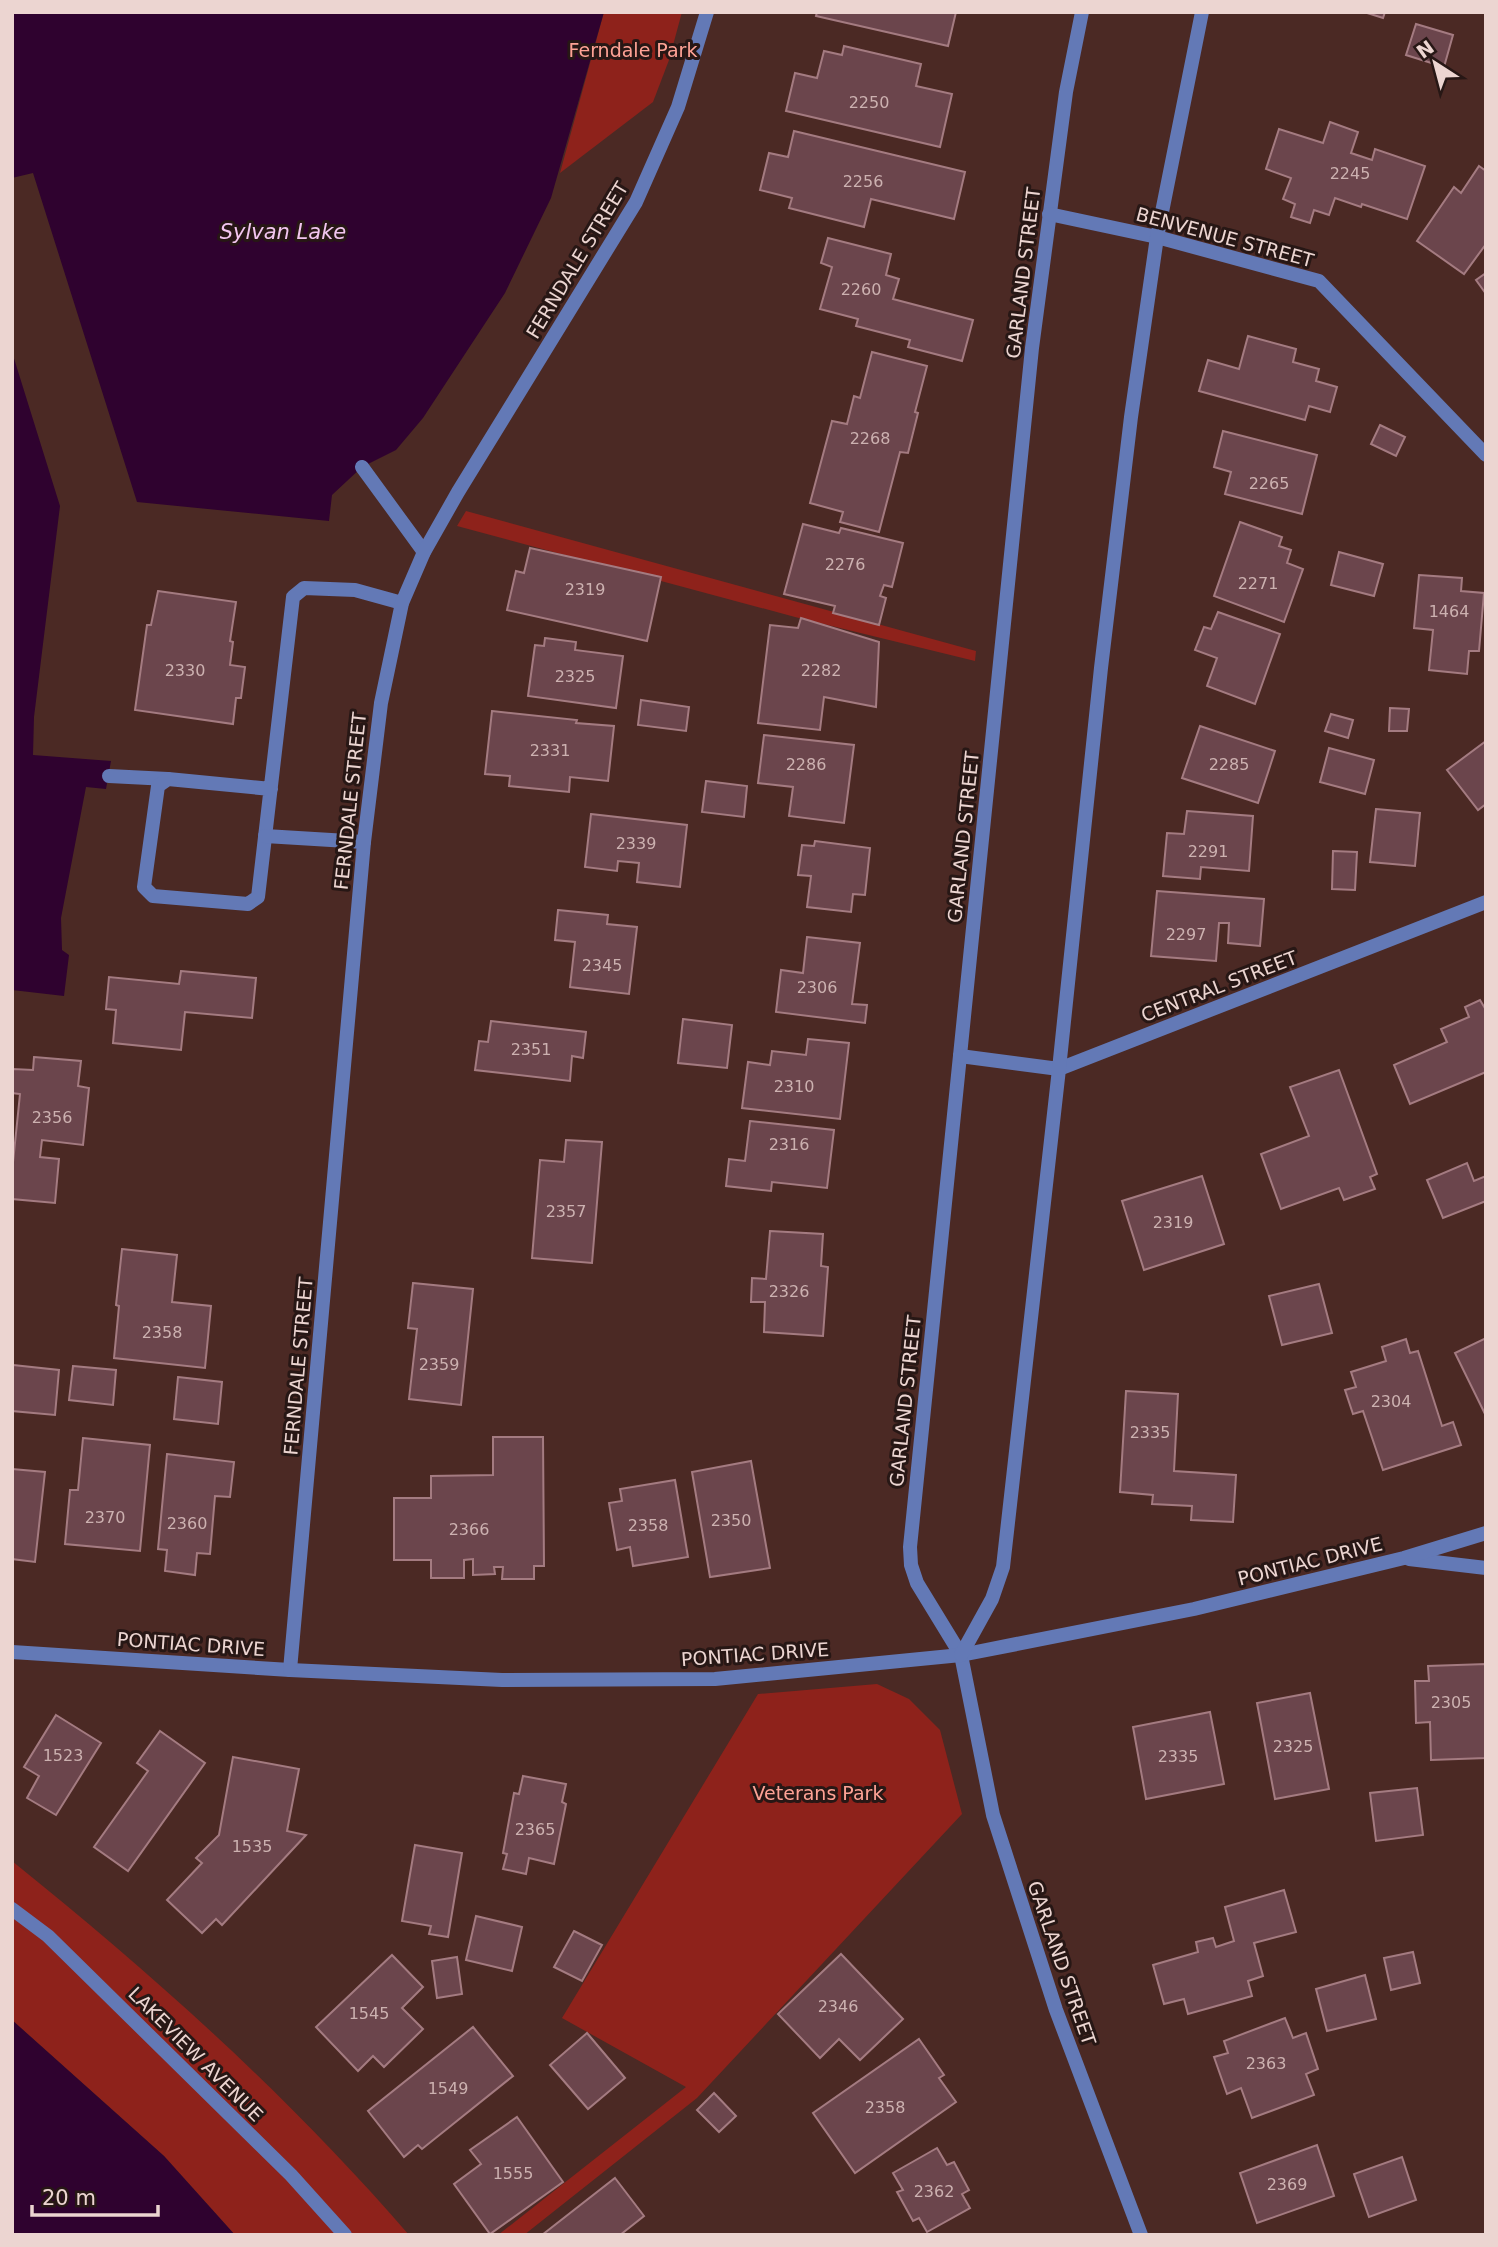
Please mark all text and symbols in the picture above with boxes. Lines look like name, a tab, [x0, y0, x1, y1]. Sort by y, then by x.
north arrow	[1400, 28, 1470, 98]
text: N	[1412, 36, 1438, 63]
park label: Ferndale Park	[569, 39, 697, 61]
house number: 2250	[849, 93, 889, 112]
house number: 2245	[1330, 164, 1370, 183]
house number: 2256	[843, 172, 883, 191]
street label: FERNDALE STREET	[522, 177, 633, 342]
street label: GARLAND STREET	[1002, 186, 1044, 360]
street label: BENVENUE STREET	[1134, 203, 1317, 271]
water label: Sylvan Lake	[220, 220, 346, 244]
house number: 2260	[841, 280, 881, 299]
house number: 2268	[850, 429, 890, 448]
house number: 2265	[1249, 474, 1289, 493]
house number: 2276	[825, 555, 865, 574]
house number: 2271	[1238, 574, 1278, 593]
house number: 2319	[565, 580, 605, 599]
house number: 1464	[1429, 602, 1469, 621]
house number: 2330	[165, 661, 205, 680]
house number: 2282	[801, 661, 841, 680]
house number: 2325	[555, 667, 595, 686]
street label: FERNDALE STREET	[330, 711, 370, 891]
house number: 2331	[530, 741, 570, 760]
street label: GARLAND STREET	[943, 750, 983, 924]
house number: 2286	[786, 755, 826, 774]
house number: 2285	[1209, 755, 1249, 774]
house number: 2339	[616, 834, 656, 853]
house number: 2291	[1188, 842, 1228, 861]
house number: 2297	[1166, 925, 1206, 944]
street label: CENTRAL STREET	[1138, 946, 1301, 1026]
house number: 2345	[582, 956, 622, 975]
house number: 2306	[797, 978, 837, 997]
house number: 2351	[511, 1040, 551, 1059]
house number: 2310	[774, 1077, 814, 1096]
house number: 2356	[32, 1108, 72, 1127]
house number: 2316	[769, 1135, 809, 1154]
house number: 2357	[546, 1202, 586, 1221]
house number: 2319	[1153, 1213, 1193, 1232]
street label: FERNDALE STREET	[279, 1276, 317, 1456]
house number: 2326	[769, 1282, 809, 1301]
street label: GARLAND STREET	[885, 1314, 925, 1488]
house number: 2358	[142, 1323, 182, 1342]
house number: 2359	[419, 1355, 459, 1374]
house number: 2304	[1371, 1392, 1411, 1411]
house number: 2335	[1130, 1423, 1170, 1442]
house number: 2370	[85, 1508, 125, 1527]
house number: 2350	[711, 1511, 751, 1530]
house number: 2360	[167, 1514, 207, 1533]
house number: 2358	[628, 1516, 668, 1535]
house number: 2366	[449, 1520, 489, 1539]
street label: PONTIAC DRIVE	[1235, 1532, 1385, 1590]
street label: PONTIAC DRIVE	[116, 1628, 266, 1660]
street label: PONTIAC DRIVE	[680, 1638, 830, 1670]
house number: 2305	[1431, 1693, 1471, 1712]
house number: 2325	[1273, 1737, 1313, 1756]
house number: 1523	[43, 1746, 83, 1765]
house number: 2335	[1158, 1747, 1198, 1766]
park label: Veterans Park	[753, 1782, 883, 1804]
house number: 2365	[515, 1820, 555, 1839]
house number: 1535	[232, 1837, 272, 1856]
street label: GARLAND STREET	[1024, 1878, 1101, 2048]
street label: LAKEVIEW AVENUE	[124, 1982, 268, 2126]
house number: 2346	[818, 1997, 858, 2016]
house number: 1545	[349, 2004, 389, 2023]
house number: 2363	[1246, 2054, 1286, 2073]
house number: 1549	[428, 2079, 468, 2098]
house number: 2358	[865, 2098, 905, 2117]
house number: 1555	[493, 2164, 533, 2183]
scale bar	[32, 2174, 158, 2218]
house number: 2369	[1267, 2175, 1307, 2194]
house number: 2362	[914, 2182, 954, 2201]
text: 20 m	[42, 2186, 96, 2210]

